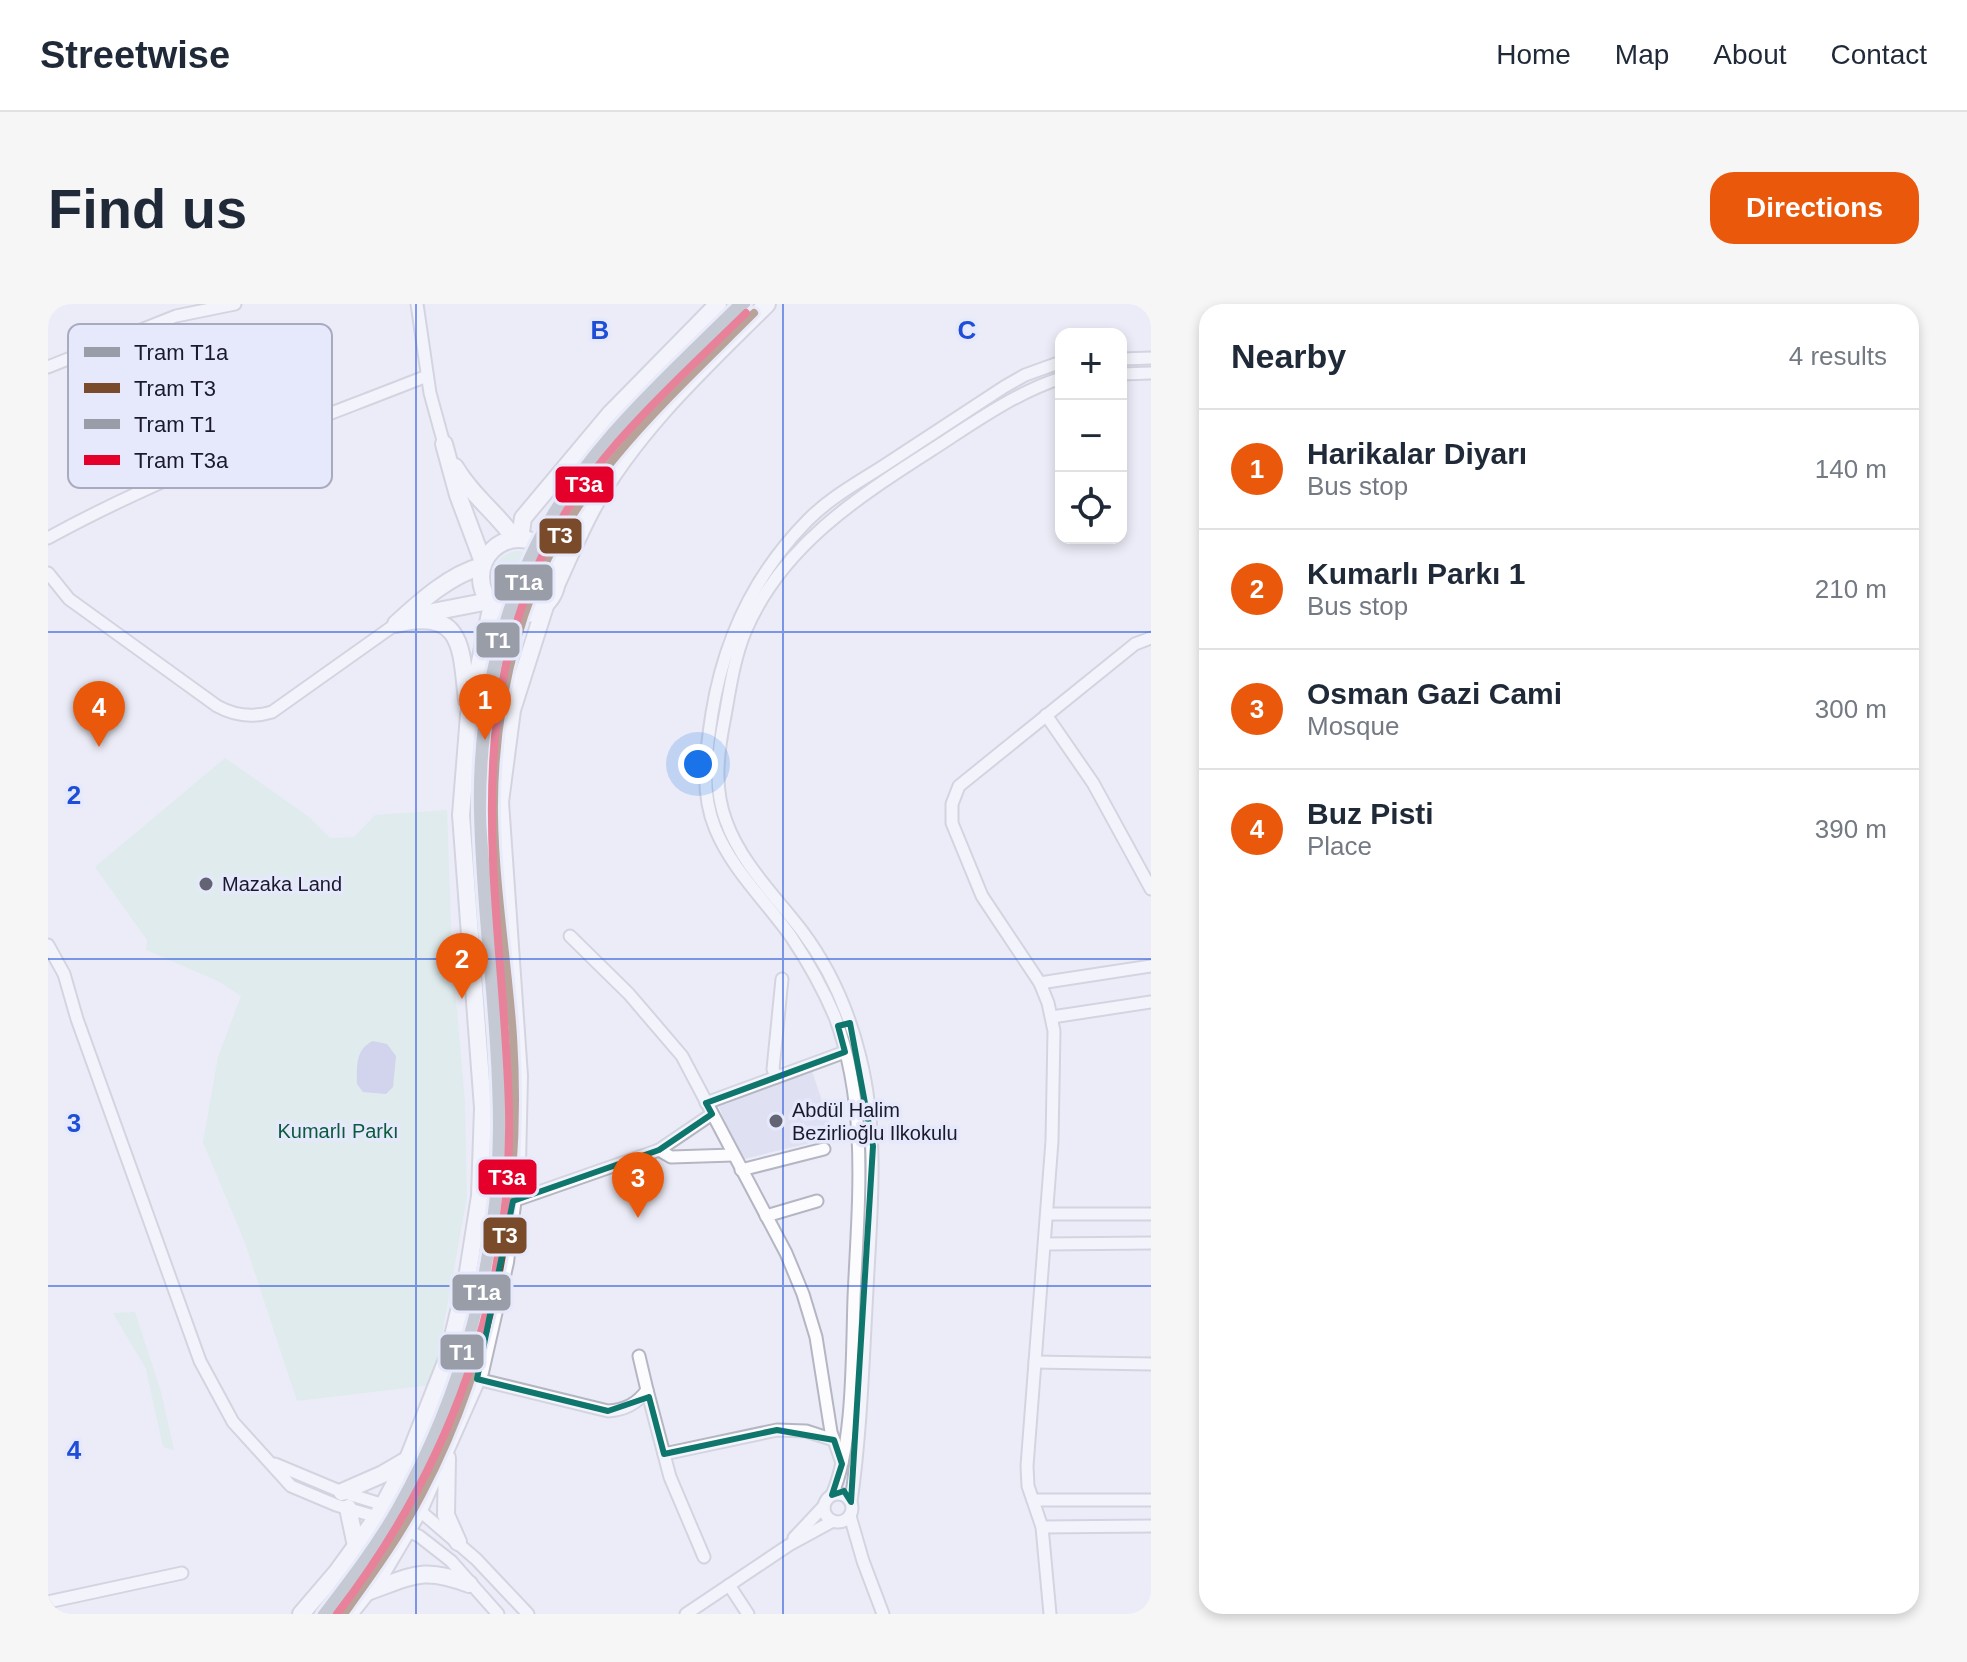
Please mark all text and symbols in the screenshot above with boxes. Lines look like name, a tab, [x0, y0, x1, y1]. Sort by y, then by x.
text: Streetwise	[40, 34, 230, 76]
text: Home	[1496, 39, 1571, 70]
text: Map	[1615, 39, 1669, 70]
text: About	[1713, 39, 1787, 70]
text: Contact	[1831, 39, 1927, 70]
button: Directions	[1710, 172, 1919, 244]
text: Find us	[48, 177, 247, 240]
text: B	[591, 315, 609, 345]
text: C	[958, 315, 977, 345]
legend	[68, 324, 332, 488]
map controls	[1055, 328, 1127, 544]
button: +	[1055, 328, 1127, 400]
text: Nearby	[1231, 337, 1346, 375]
text: Tram T1a	[134, 340, 229, 365]
text: 4 results	[1789, 341, 1887, 371]
text: Tram T3	[134, 376, 216, 401]
button: −	[1055, 400, 1127, 472]
text: Tram T1	[134, 412, 216, 437]
text: Harikalar Diyarı	[1307, 437, 1527, 470]
text: Tram T3a	[134, 448, 229, 473]
text: 1	[1250, 454, 1264, 484]
text: 140 m	[1815, 454, 1887, 484]
line badge: T3a	[554, 465, 615, 504]
text: Bus stop	[1307, 471, 1408, 501]
text: T3a	[565, 472, 604, 497]
button: locate	[1055, 472, 1127, 544]
line badge: T3	[538, 517, 583, 555]
text: T3	[547, 523, 573, 548]
text: Kumarlı Parkı 1	[1307, 557, 1525, 590]
line badge: T1a	[493, 563, 554, 602]
text: T1a	[505, 570, 544, 595]
text: 2	[1250, 574, 1264, 604]
text: 210 m	[1815, 574, 1887, 604]
text: Bus stop	[1307, 591, 1408, 621]
line badge: T1	[475, 621, 521, 659]
text: T1	[485, 628, 511, 653]
pin: 1	[459, 674, 511, 740]
text: Osman Gazi Cami	[1307, 677, 1562, 710]
pin: 4	[73, 681, 125, 747]
text: 3	[1250, 694, 1264, 724]
text: 300 m	[1815, 694, 1887, 724]
text: Mosque	[1307, 711, 1400, 741]
your location	[678, 744, 718, 784]
text: 2	[67, 780, 81, 810]
text: Buz Pisti	[1307, 797, 1434, 830]
text: 4	[1250, 814, 1264, 844]
text: 390 m	[1815, 814, 1887, 844]
text: Place	[1307, 831, 1372, 861]
place label: Mazaka Land	[222, 873, 342, 895]
marker: Mazaka Land	[197, 875, 215, 893]
pin: 2	[436, 933, 488, 999]
place label: Abdül Halim Bezirlioğlu Ilkokulu	[792, 1099, 958, 1144]
text: 3	[67, 1108, 81, 1138]
marker: Abdül Halim Bezirlioğlu Ilkokulu	[767, 1112, 785, 1130]
park label: Kumarlı Parkı	[277, 1120, 399, 1142]
pin: 3	[612, 1152, 664, 1218]
line badge: T3a	[477, 1158, 538, 1196]
text: T3a	[488, 1165, 527, 1190]
line badge: T3	[482, 1216, 528, 1255]
text: T3	[492, 1223, 518, 1248]
line badge: T1a	[451, 1273, 512, 1312]
text: T1a	[463, 1280, 502, 1305]
line badge: T1	[439, 1333, 485, 1371]
text: T1	[449, 1340, 475, 1365]
text: 4	[67, 1435, 82, 1465]

